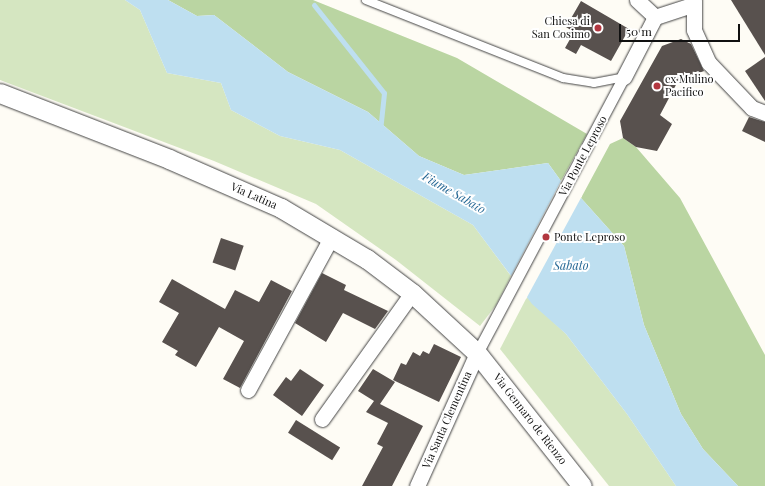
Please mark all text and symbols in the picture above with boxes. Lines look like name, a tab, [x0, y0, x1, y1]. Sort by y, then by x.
place label: Chiesa di San Cosimo	[532, 15, 590, 41]
scale bar	[621, 16, 742, 42]
marker: Chiesa di San Cosimo	[593, 23, 603, 33]
text: 50 m	[626, 23, 652, 39]
place label: ex Mulino Pacifico	[665, 73, 714, 99]
marker: ex Mulino Pacifico	[652, 81, 662, 91]
street label: Via Ponte Leproso	[556, 114, 610, 198]
water label: Fiume Sabato	[420, 169, 488, 217]
street label: Via Latina	[229, 180, 279, 212]
place label: Ponte Leproso	[554, 230, 625, 244]
marker: Ponte Leproso	[541, 232, 551, 242]
water label: Sabato	[553, 259, 589, 273]
street label: Via Santa Clementina	[420, 369, 474, 471]
street label: Via Gennaro de Rienzo	[490, 371, 570, 467]

